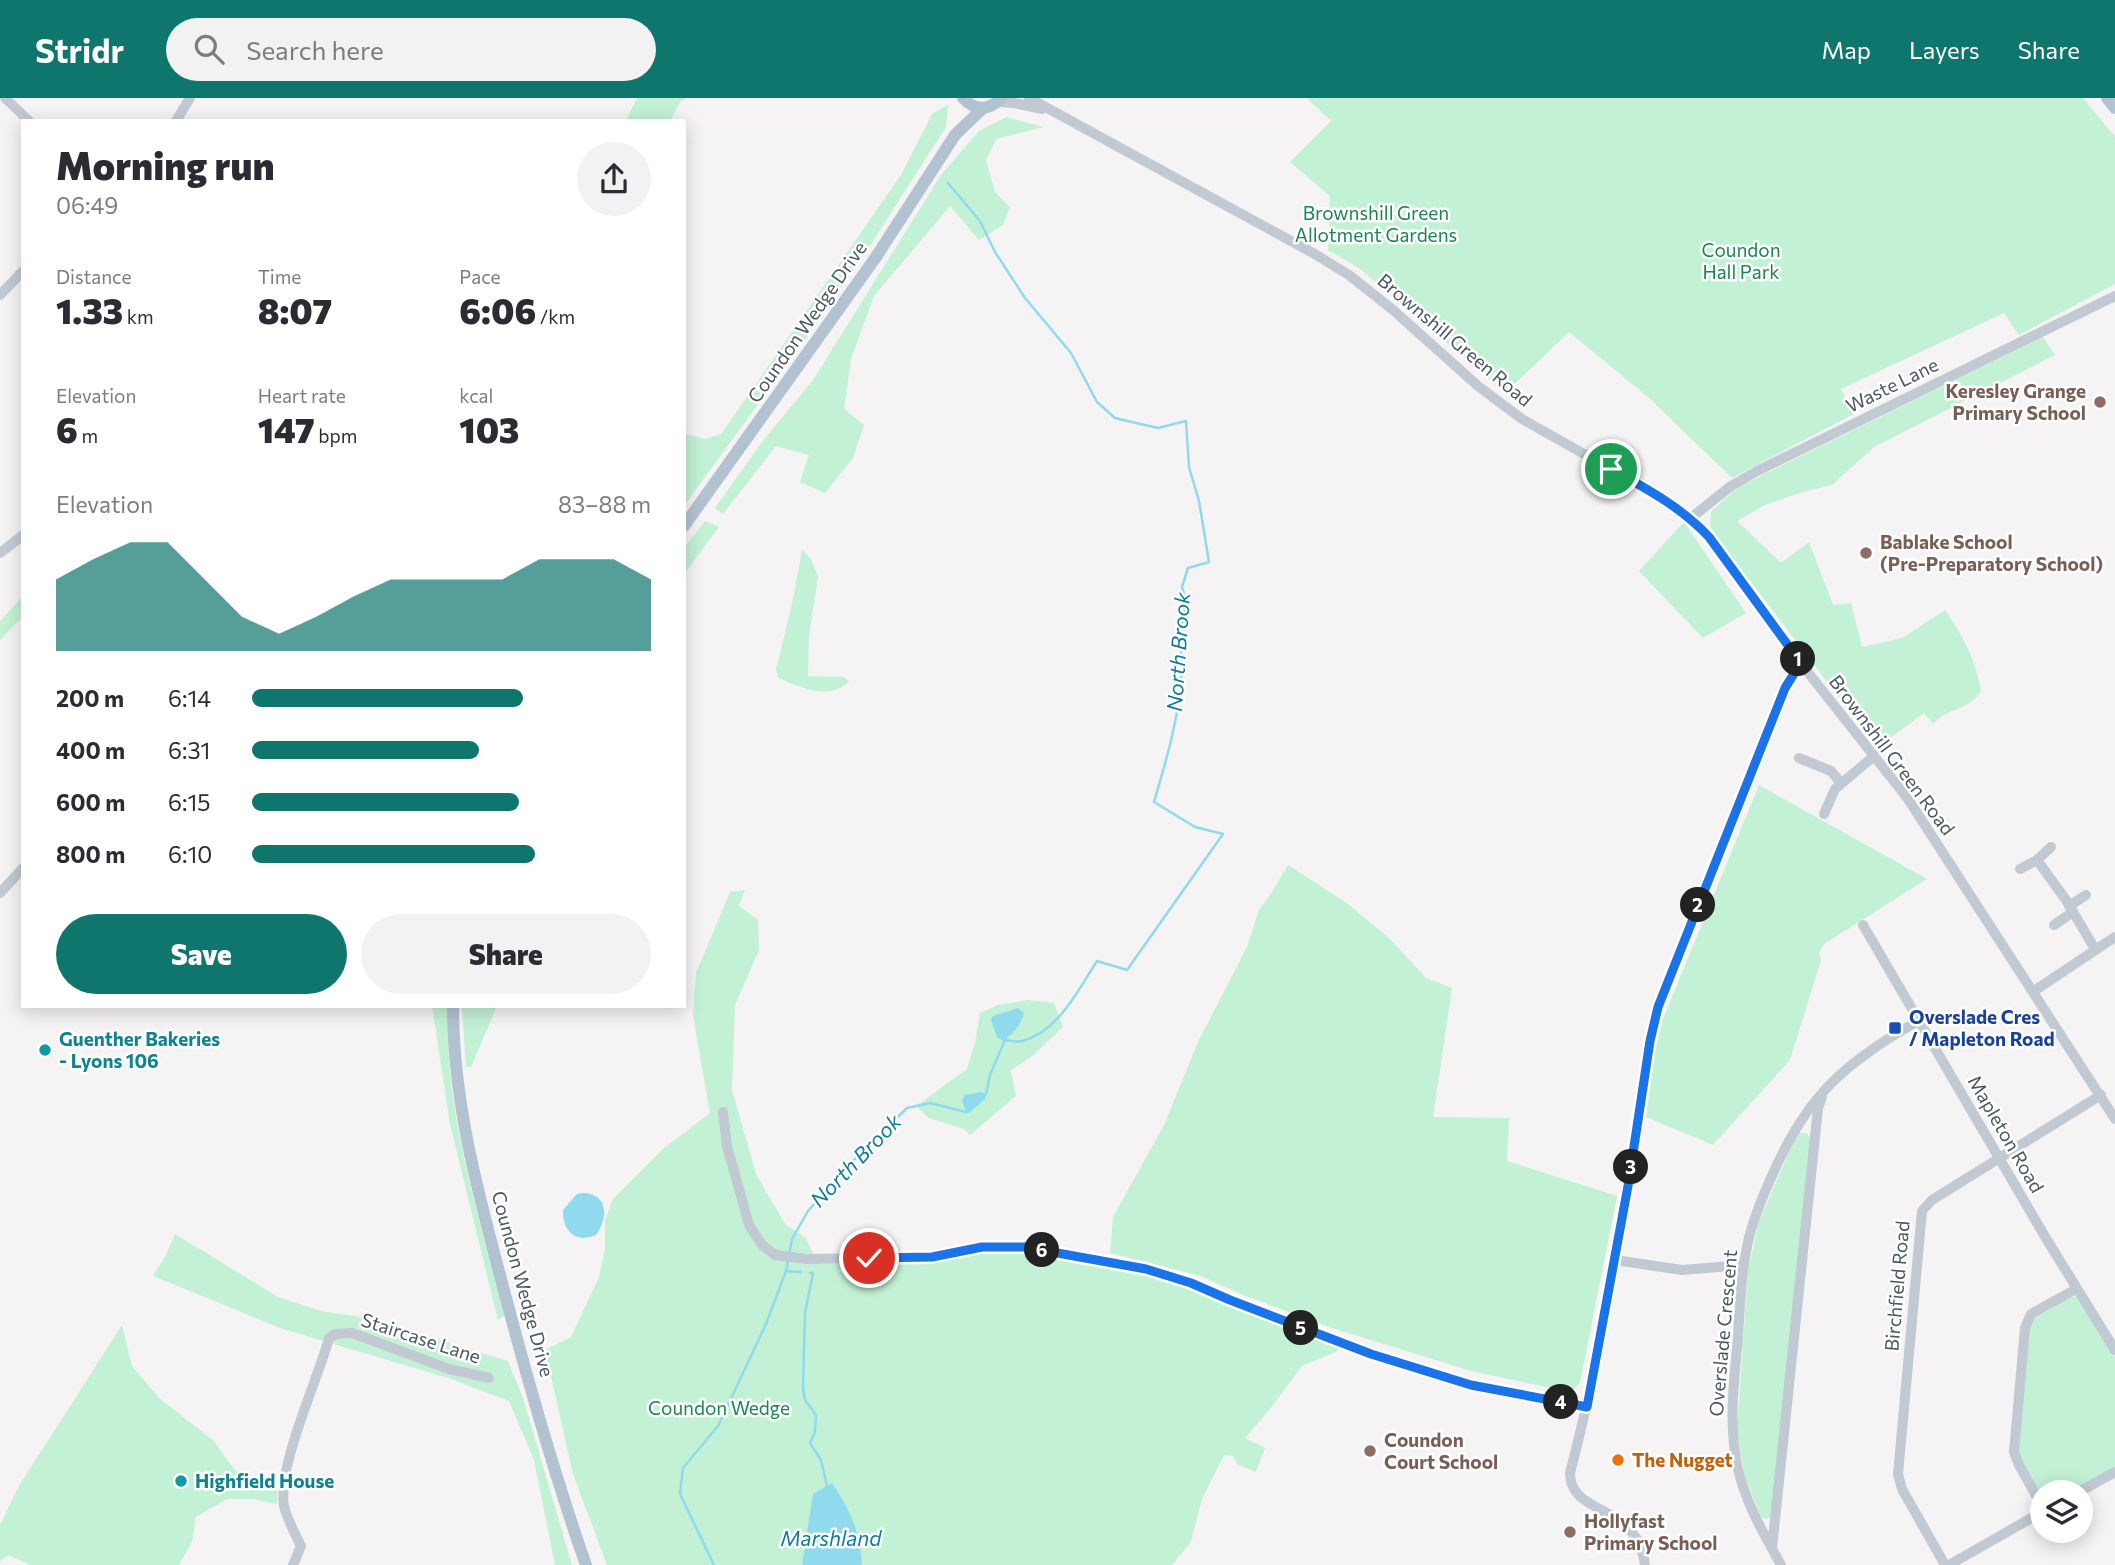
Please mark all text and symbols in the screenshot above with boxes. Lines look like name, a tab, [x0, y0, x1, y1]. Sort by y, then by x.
search box	[166, 18, 656, 81]
text: Stridr	[35, 29, 124, 70]
icon: search	[190, 30, 228, 68]
text: Search here	[246, 34, 384, 65]
text: Map	[1822, 35, 1871, 64]
text: Layers	[1909, 35, 1980, 64]
text: Share	[2018, 35, 2080, 64]
text: Morning run	[56, 141, 275, 188]
button: share	[577, 142, 651, 216]
text: 06:49	[56, 191, 118, 219]
park label: Brownshill Green Allotment Gardens	[1295, 201, 1457, 246]
street label: Coundon Wedge Drive	[742, 237, 871, 407]
park label: Coundon Hall Park	[1701, 238, 1781, 283]
text: Distance	[56, 265, 132, 288]
text: Time	[258, 265, 301, 288]
text: Pace	[459, 265, 501, 288]
street label: Brownshill Green Road	[1373, 268, 1537, 411]
text: 1.33	[56, 288, 123, 331]
text: 8:07	[258, 288, 332, 331]
text: 6:06	[459, 288, 536, 331]
text: km	[123, 305, 154, 328]
text: /km	[536, 305, 575, 328]
street label: Waste Lane	[1842, 352, 1942, 417]
place label: Keresley Grange Primary School	[1945, 379, 2086, 424]
text: Elevation	[56, 384, 136, 407]
text: Heart rate	[258, 384, 346, 407]
text: kcal	[459, 384, 493, 407]
marker: Keresley Grange Primary School	[2092, 394, 2108, 410]
text: 6	[56, 407, 78, 450]
text: 147	[258, 407, 315, 450]
text: 103	[459, 407, 520, 450]
text: m	[78, 424, 98, 447]
text: bpm	[315, 424, 357, 447]
pin	[1581, 439, 1641, 499]
icon: arrive	[1592, 450, 1630, 488]
text: Elevation	[56, 490, 153, 518]
text: 83–88 m	[558, 490, 651, 518]
place label: Bablake School (Pre-Preparatory School)	[1880, 530, 2103, 575]
marker: Bablake School (Pre-Preparatory School)	[1858, 545, 1874, 561]
water label: North Brook	[1161, 591, 1194, 712]
pin: 1	[1780, 642, 1815, 676]
text: 1	[1793, 647, 1802, 670]
street label: Brownshill Green Road	[1825, 670, 1960, 839]
text: 200 m	[56, 684, 124, 712]
text: 6:14	[168, 684, 211, 712]
text: 400 m	[56, 736, 125, 764]
text: 6:31	[168, 736, 210, 764]
text: 600 m	[56, 788, 125, 816]
text: 6:15	[168, 788, 210, 816]
text: 800 m	[56, 840, 125, 868]
text: 6:10	[168, 840, 212, 868]
pin: 2	[1680, 888, 1716, 922]
text: 2	[1692, 893, 1703, 916]
button: Save	[56, 914, 347, 994]
button: Share	[361, 914, 651, 994]
place label: Overslade Cres / Mapleton Road	[1909, 1005, 2055, 1050]
marker: Overslade Cres / Mapleton Road	[1887, 1020, 1903, 1036]
place label: Guenther Bakeries - Lyons 106	[59, 1027, 220, 1072]
marker: Guenther Bakeries - Lyons 106	[37, 1042, 53, 1058]
street label: Mapleton Road	[1964, 1071, 2049, 1197]
water label: North Brook	[804, 1108, 906, 1212]
pin: 3	[1614, 1150, 1648, 1184]
text: 3	[1625, 1155, 1636, 1178]
street label: Coundon Wedge Drive	[488, 1188, 559, 1379]
street label: Birchfield Road	[1879, 1220, 1914, 1352]
pin	[839, 1228, 899, 1288]
pin: 6	[1024, 1232, 1060, 1268]
text: 6	[1036, 1238, 1047, 1261]
icon: check	[850, 1239, 888, 1277]
street label: Overslade Crescent	[1704, 1248, 1741, 1417]
street label: Staircase Lane	[359, 1307, 484, 1368]
pin: 5	[1284, 1310, 1318, 1346]
text: 5	[1295, 1316, 1306, 1339]
pin: 4	[1544, 1384, 1578, 1420]
text: 4	[1555, 1390, 1566, 1413]
park label: Coundon Wedge	[648, 1396, 790, 1419]
place label: Coundon Court School	[1384, 1428, 1498, 1473]
marker: Coundon Court School	[1362, 1443, 1378, 1459]
place label: The Nugget	[1632, 1448, 1733, 1471]
marker: The Nugget	[1610, 1452, 1626, 1468]
place label: Highfield House	[195, 1469, 334, 1492]
marker: Highfield House	[173, 1473, 189, 1489]
map controls	[2030, 1480, 2093, 1543]
button: layers	[2030, 1480, 2093, 1543]
place label: Hollyfast Primary School	[1584, 1509, 1717, 1554]
marker: Hollyfast Primary School	[1562, 1524, 1578, 1540]
water label: Marshland	[781, 1525, 882, 1550]

